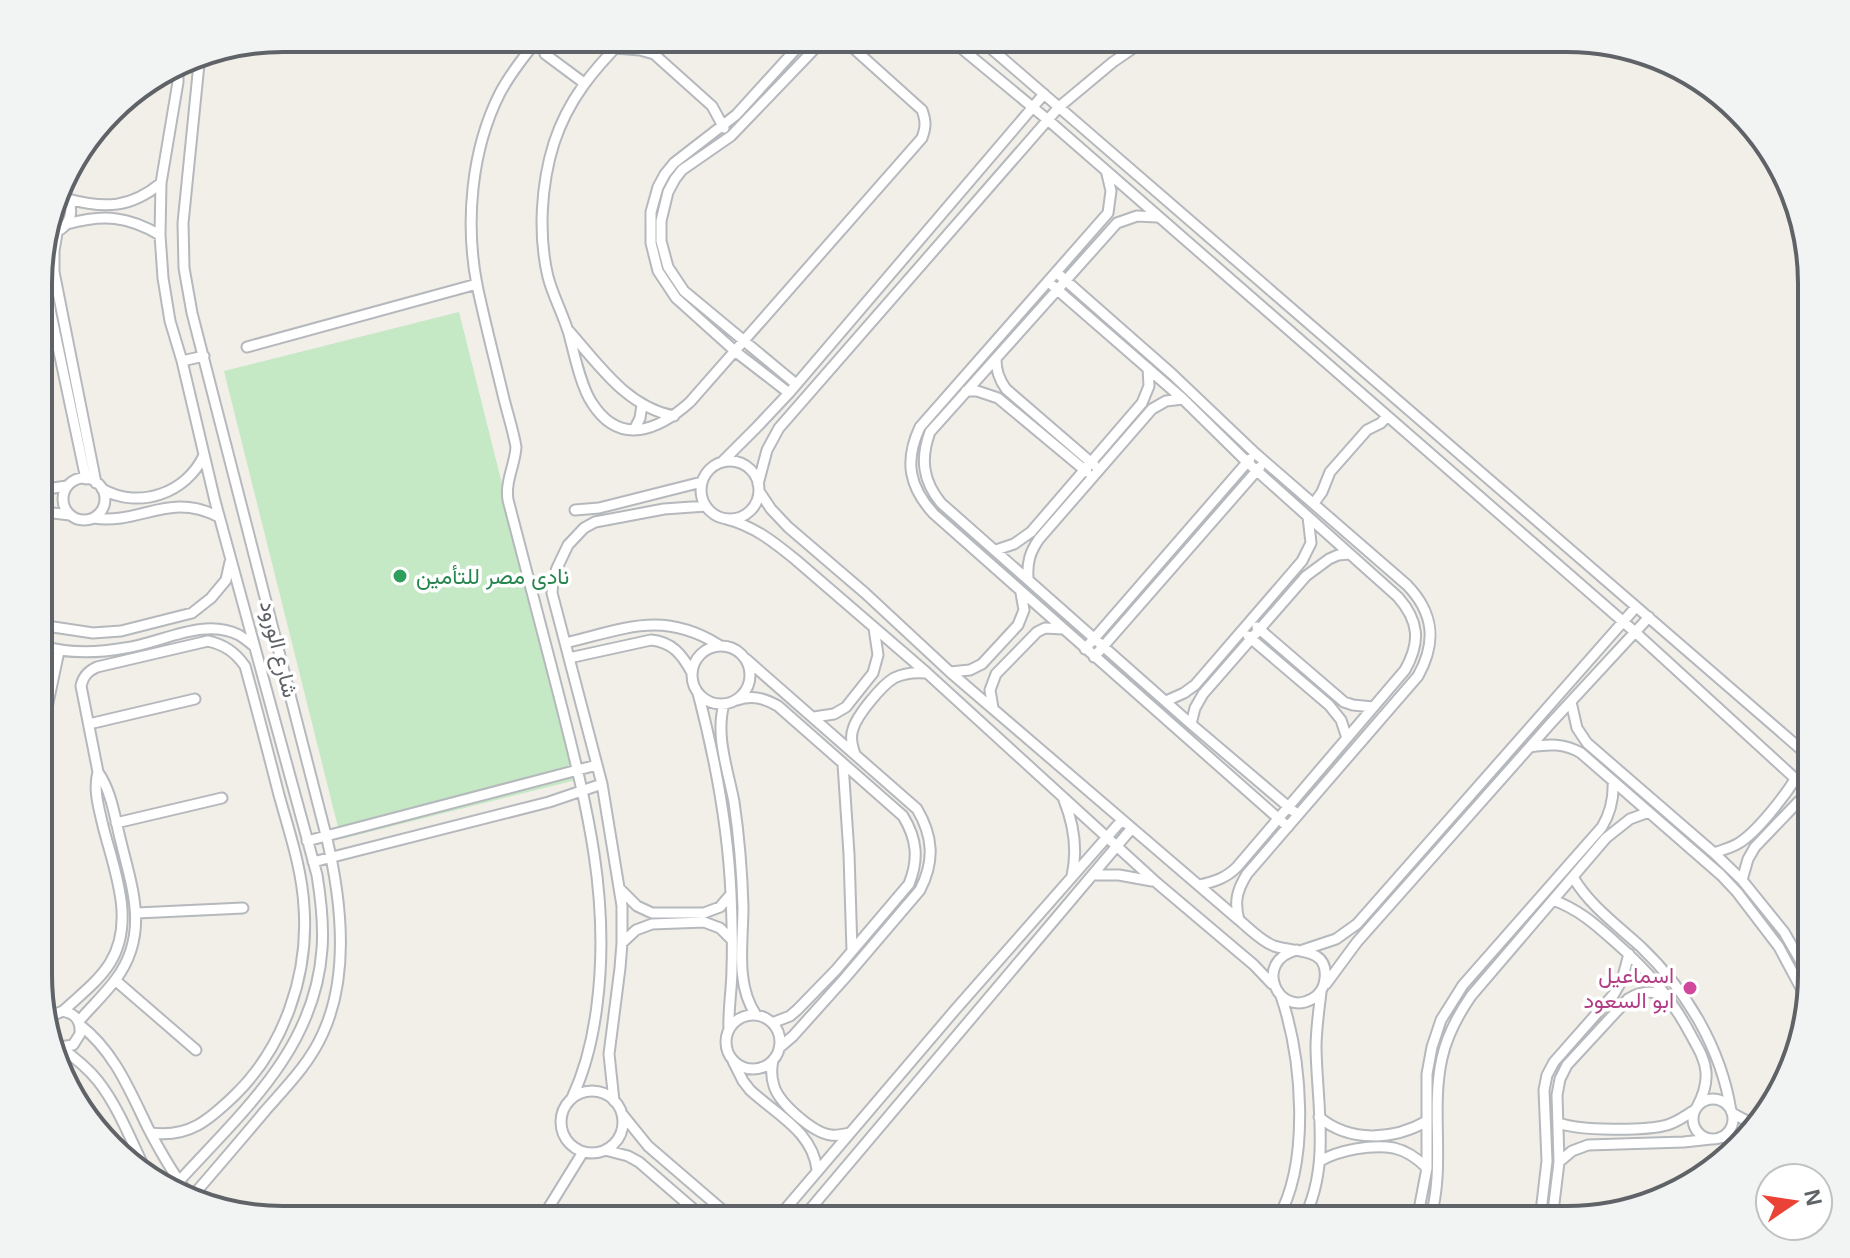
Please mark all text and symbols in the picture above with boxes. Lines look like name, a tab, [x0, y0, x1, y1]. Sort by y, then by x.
place label: نادى مصر للتأمين	[416, 564, 569, 590]
marker: نادى مصر للتأمين	[391, 567, 409, 585]
street label: شارع الورود	[253, 598, 303, 701]
place label: اسماعيل ابو السعود	[1584, 963, 1674, 1014]
marker: اسماعيل ابو السعود	[1681, 979, 1699, 997]
north arrow	[1754, 1162, 1834, 1242]
text: N	[1799, 1187, 1827, 1208]

